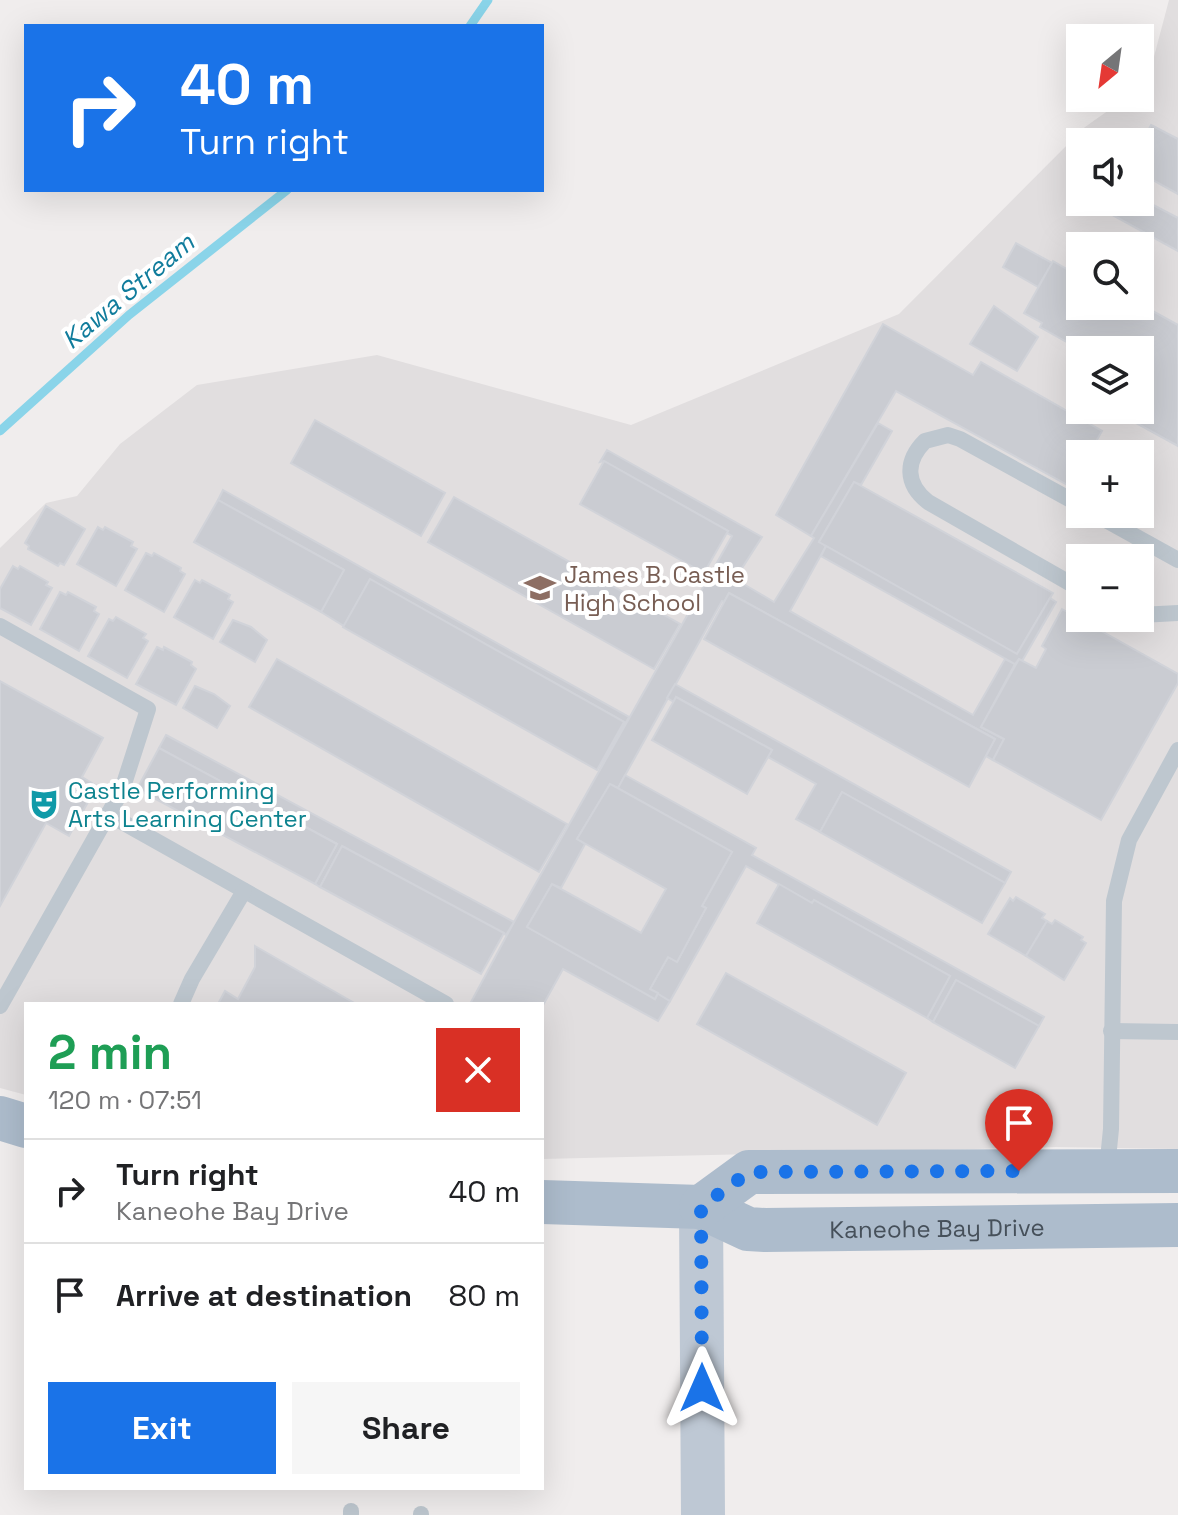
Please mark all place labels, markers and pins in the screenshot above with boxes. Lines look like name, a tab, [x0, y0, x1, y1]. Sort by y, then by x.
place label: James B. Castle High School	[564, 559, 745, 618]
school or university icon: James B. Castle High School	[523, 571, 557, 605]
place label: Castle Performing Arts Learning Center	[68, 775, 307, 834]
theatre icon: Castle Performing Arts Learning Center	[27, 787, 61, 821]
pin	[985, 1089, 1053, 1171]

